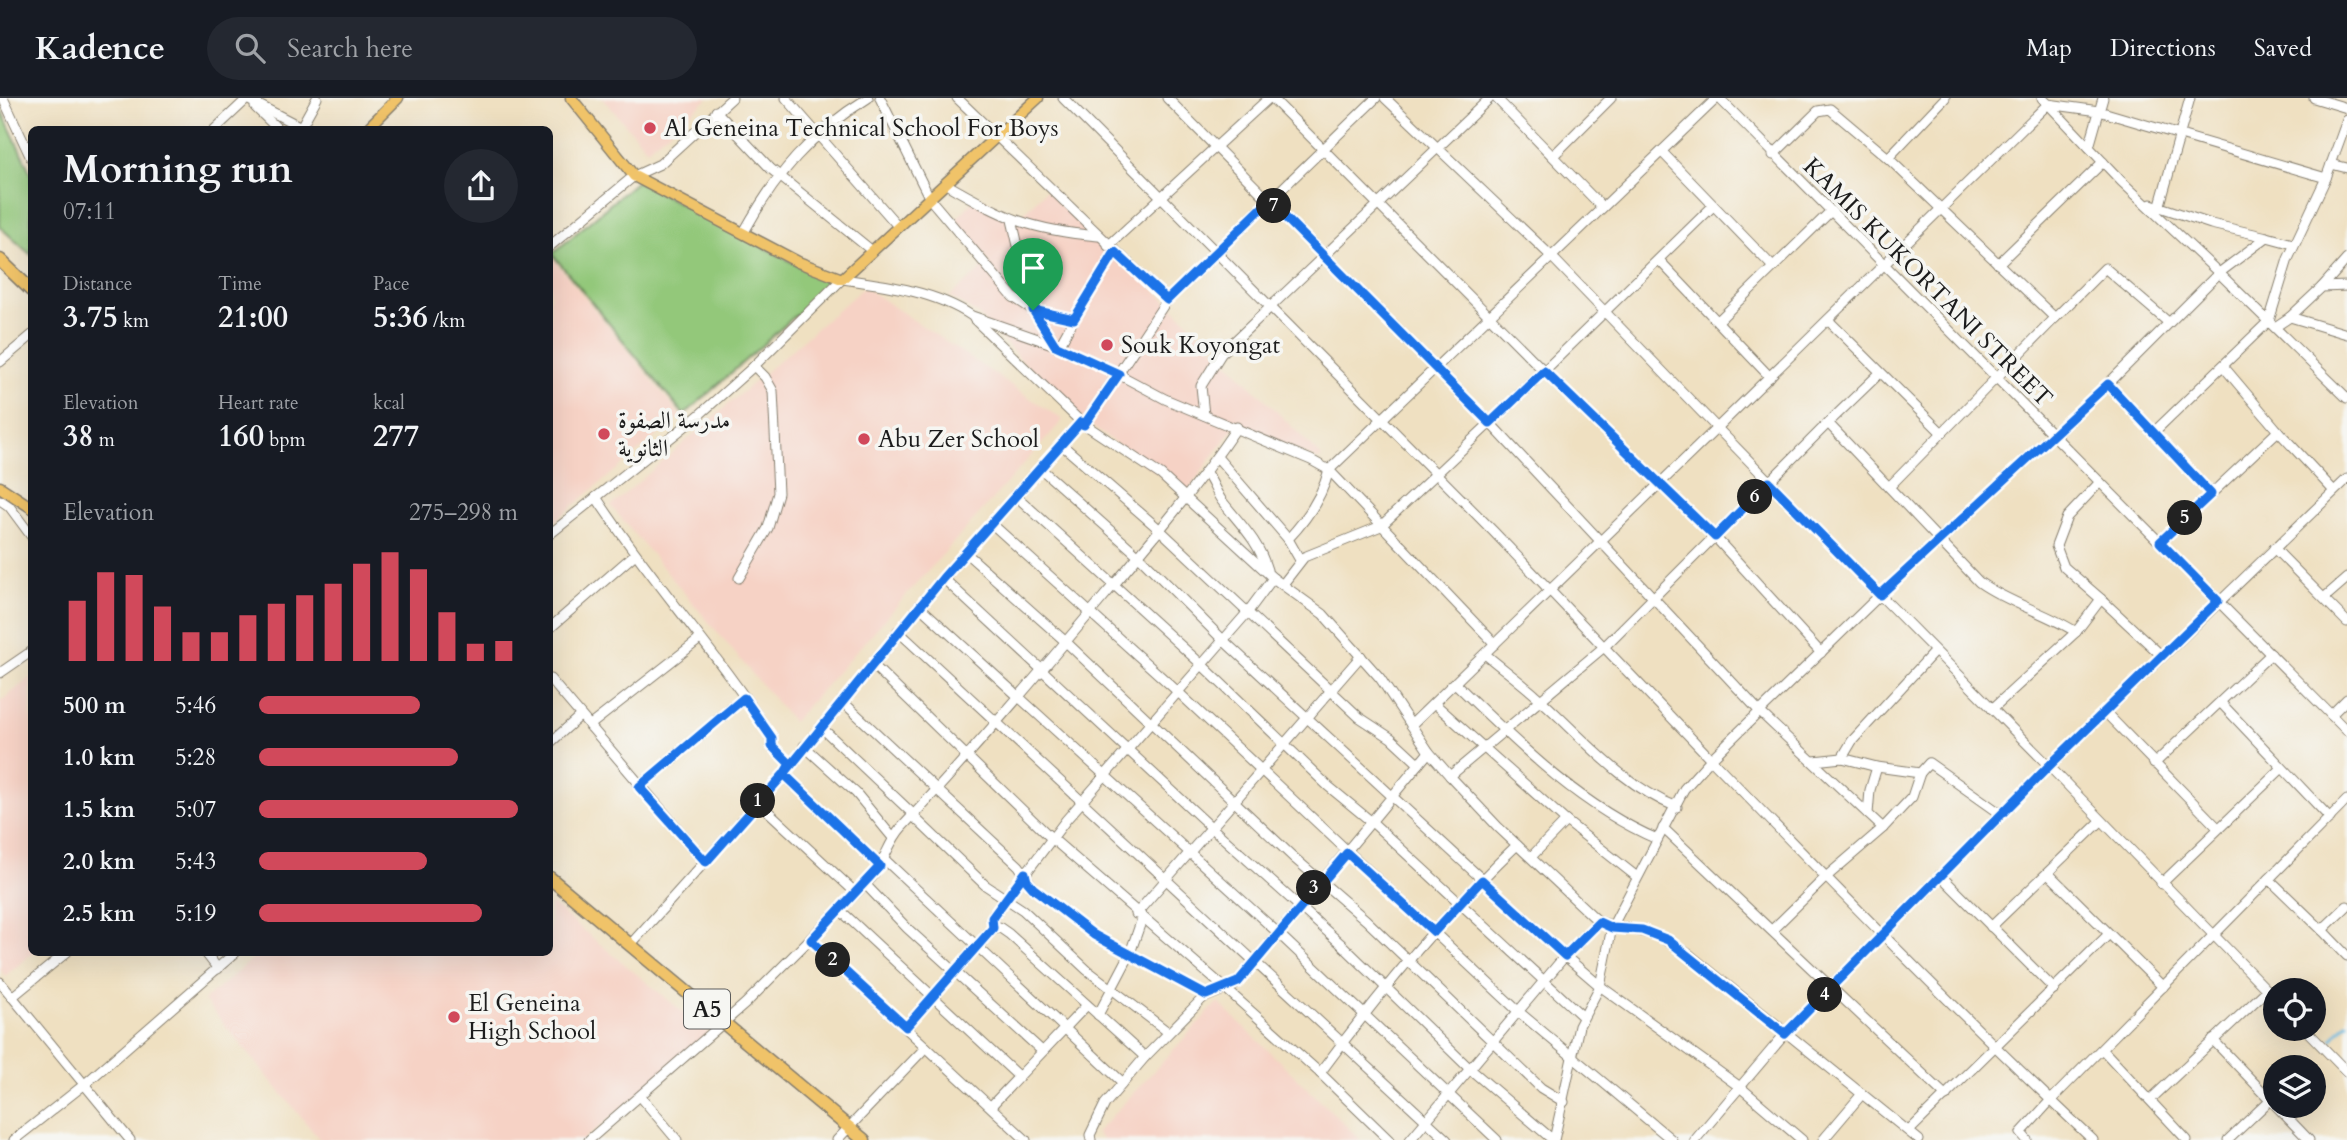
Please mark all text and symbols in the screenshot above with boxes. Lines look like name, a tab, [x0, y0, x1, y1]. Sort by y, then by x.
search box	[207, 17, 697, 80]
text: Kadence	[35, 26, 165, 71]
icon: search	[231, 29, 269, 67]
text: Search here	[287, 31, 413, 66]
text: Map	[2026, 32, 2072, 65]
text: Directions	[2110, 32, 2216, 65]
text: Saved	[2254, 32, 2312, 65]
place label: Al Geneina Technical School For Boys	[664, 112, 1059, 145]
marker: Al Geneina Technical School For Boys	[642, 120, 658, 136]
text: Morning run	[63, 144, 293, 196]
button: share	[444, 149, 518, 223]
street label: KAMIS KUKORTANI STREET	[1796, 150, 2060, 414]
pin: 7	[1256, 188, 1292, 224]
text: 7	[1269, 192, 1278, 218]
text: 07:11	[63, 196, 116, 227]
pin	[1003, 238, 1063, 310]
icon: arrive	[1014, 249, 1052, 287]
text: Distance	[63, 271, 132, 297]
text: Time	[218, 271, 262, 297]
text: Pace	[373, 271, 410, 297]
text: 3.75	[63, 297, 118, 338]
text: 21:00	[218, 297, 288, 338]
text: 5:36	[373, 297, 428, 338]
text: km	[118, 308, 149, 334]
text: /km	[428, 308, 465, 334]
place label: Souk Koyongat	[1121, 329, 1280, 362]
marker: Souk Koyongat	[1099, 337, 1115, 353]
text: Elevation	[63, 390, 138, 416]
text: Heart rate	[218, 390, 299, 416]
text: kcal	[373, 390, 405, 416]
place label: مدرسة الصفوة الثانوية	[618, 404, 730, 465]
text: 38	[63, 416, 94, 457]
text: 160	[218, 416, 264, 457]
text: 277	[373, 416, 419, 457]
place label: Abu Zer School	[878, 423, 1039, 456]
marker: مدرسة الصفوة الثانوية	[596, 426, 612, 442]
text: m	[94, 427, 115, 453]
text: bpm	[264, 427, 306, 453]
marker: Abu Zer School	[856, 431, 872, 447]
pin: 6	[1738, 480, 1772, 514]
text: 6	[1750, 483, 1759, 509]
text: Elevation	[63, 497, 154, 528]
text: 275–298 m	[409, 497, 518, 528]
pin: 5	[2168, 500, 2202, 536]
text: 5	[2180, 504, 2189, 530]
text: 500 m	[63, 690, 126, 721]
text: 5:46	[175, 690, 216, 721]
text: 1.0 km	[63, 742, 135, 773]
text: 5:28	[175, 742, 216, 773]
pin: 1	[740, 784, 776, 818]
text: 1	[753, 787, 762, 813]
text: 1.5 km	[63, 794, 135, 825]
text: 5:07	[175, 794, 216, 825]
text: 2.0 km	[63, 846, 135, 877]
text: 5:43	[175, 846, 216, 877]
pin: 3	[1296, 870, 1332, 906]
text: 3	[1309, 874, 1318, 900]
text: 2.5 km	[63, 898, 135, 929]
text: 5:19	[175, 898, 216, 929]
pin: 2	[816, 942, 850, 978]
text: 2	[828, 946, 837, 972]
pin: 4	[1808, 978, 1842, 1012]
map controls	[2263, 978, 2326, 1118]
button: locate	[2263, 978, 2326, 1041]
text: 4	[1820, 981, 1829, 1007]
place label: El Geneina High School	[468, 987, 596, 1048]
road number: A5	[684, 989, 730, 1028]
marker: El Geneina High School	[446, 1009, 462, 1025]
button: layers	[2263, 1055, 2326, 1118]

